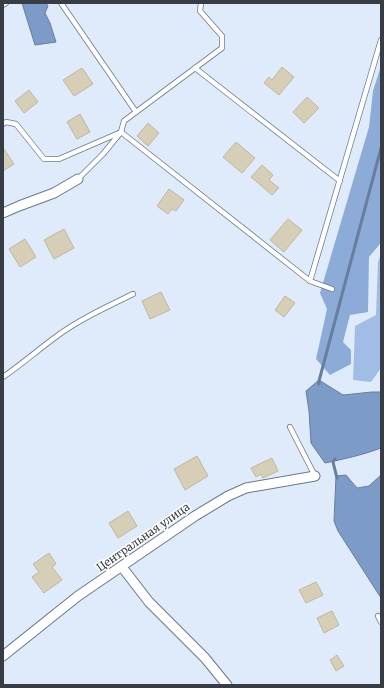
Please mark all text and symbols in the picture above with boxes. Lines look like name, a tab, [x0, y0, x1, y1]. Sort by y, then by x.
street label: Центральная улица	[94, 500, 192, 574]

